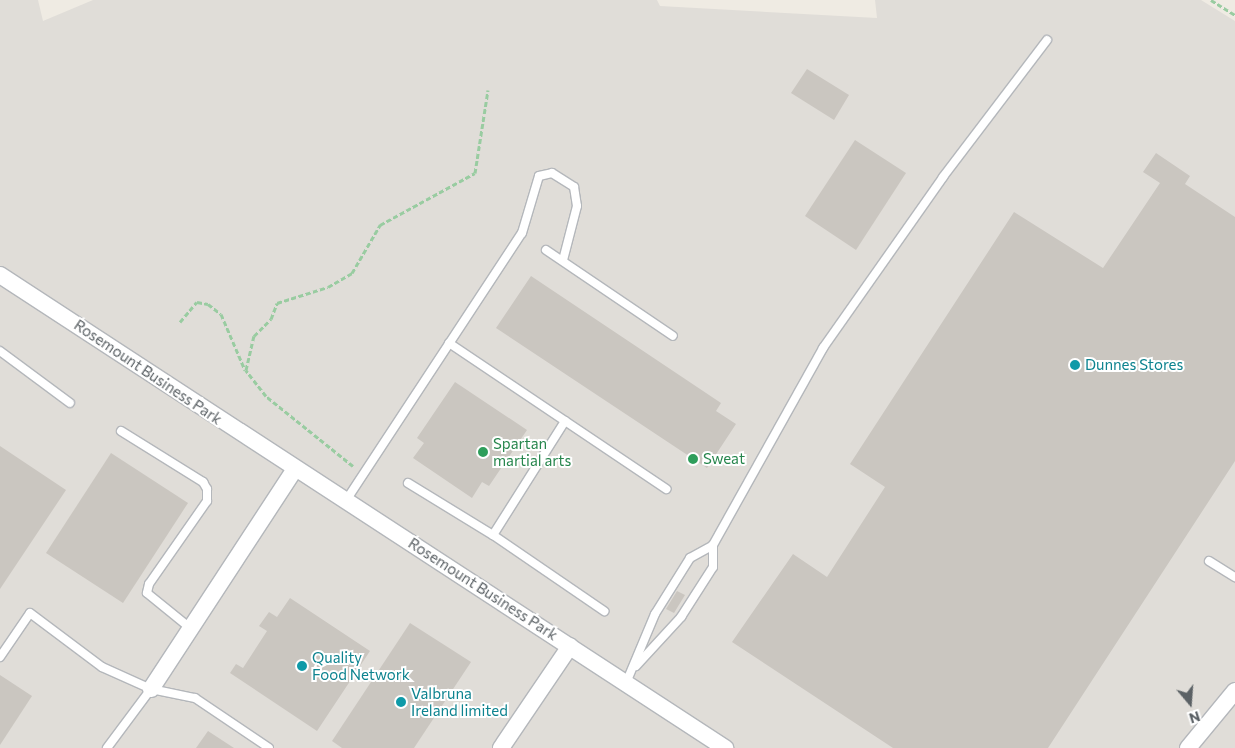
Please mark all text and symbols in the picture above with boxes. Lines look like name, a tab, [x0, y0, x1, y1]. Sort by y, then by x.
street label: Rosemount Business Park	[71, 316, 225, 428]
place label: Dunnes Stores	[1085, 356, 1183, 374]
marker: Dunnes Stores	[1069, 359, 1081, 371]
place label: Spartan martial arts	[493, 434, 571, 469]
marker: Spartan martial arts	[477, 446, 489, 458]
place label: Sweat	[703, 450, 745, 468]
marker: Sweat	[687, 453, 699, 465]
street label: Rosemount Business Park	[405, 534, 561, 644]
place label: Quality Food Network	[312, 648, 410, 683]
marker: Quality Food Network	[296, 660, 308, 672]
north arrow	[1165, 678, 1215, 728]
place label: Valbruna Ireland limited	[411, 684, 508, 719]
marker: Valbruna Ireland limited	[395, 696, 407, 708]
text: N	[1187, 708, 1202, 727]

